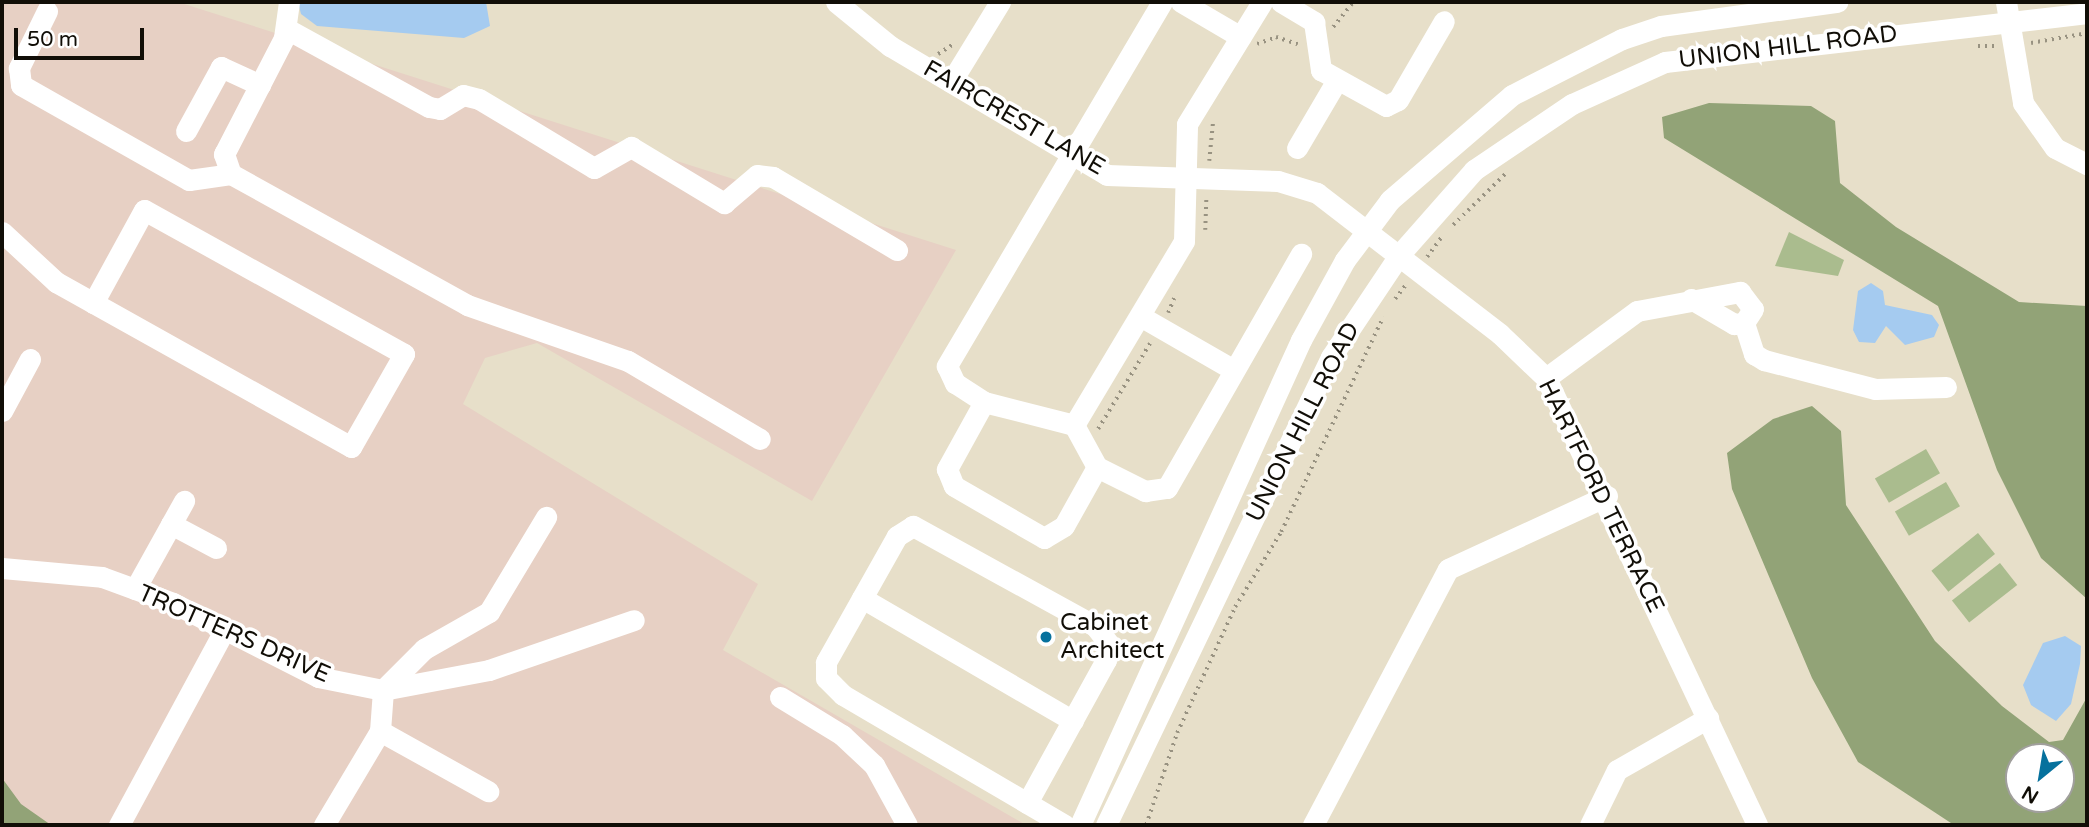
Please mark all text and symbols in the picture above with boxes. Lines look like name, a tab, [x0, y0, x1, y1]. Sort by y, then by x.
scale bar	[18, 14, 147, 58]
street label: UNION HILL ROAD	[1677, 19, 1899, 75]
text: 50 m	[27, 27, 78, 52]
street label: FAIRCREST LANE	[918, 54, 1110, 182]
street label: UNION HILL ROAD	[1240, 317, 1366, 527]
street label: HARTFORD TERRACE	[1532, 374, 1670, 618]
street label: TROTTERS DRIVE	[134, 579, 334, 689]
place label: Cabinet Architect	[1060, 609, 1165, 665]
marker: Cabinet Architect	[1038, 629, 1054, 645]
north arrow	[2005, 743, 2075, 813]
text: N	[2018, 781, 2043, 808]

